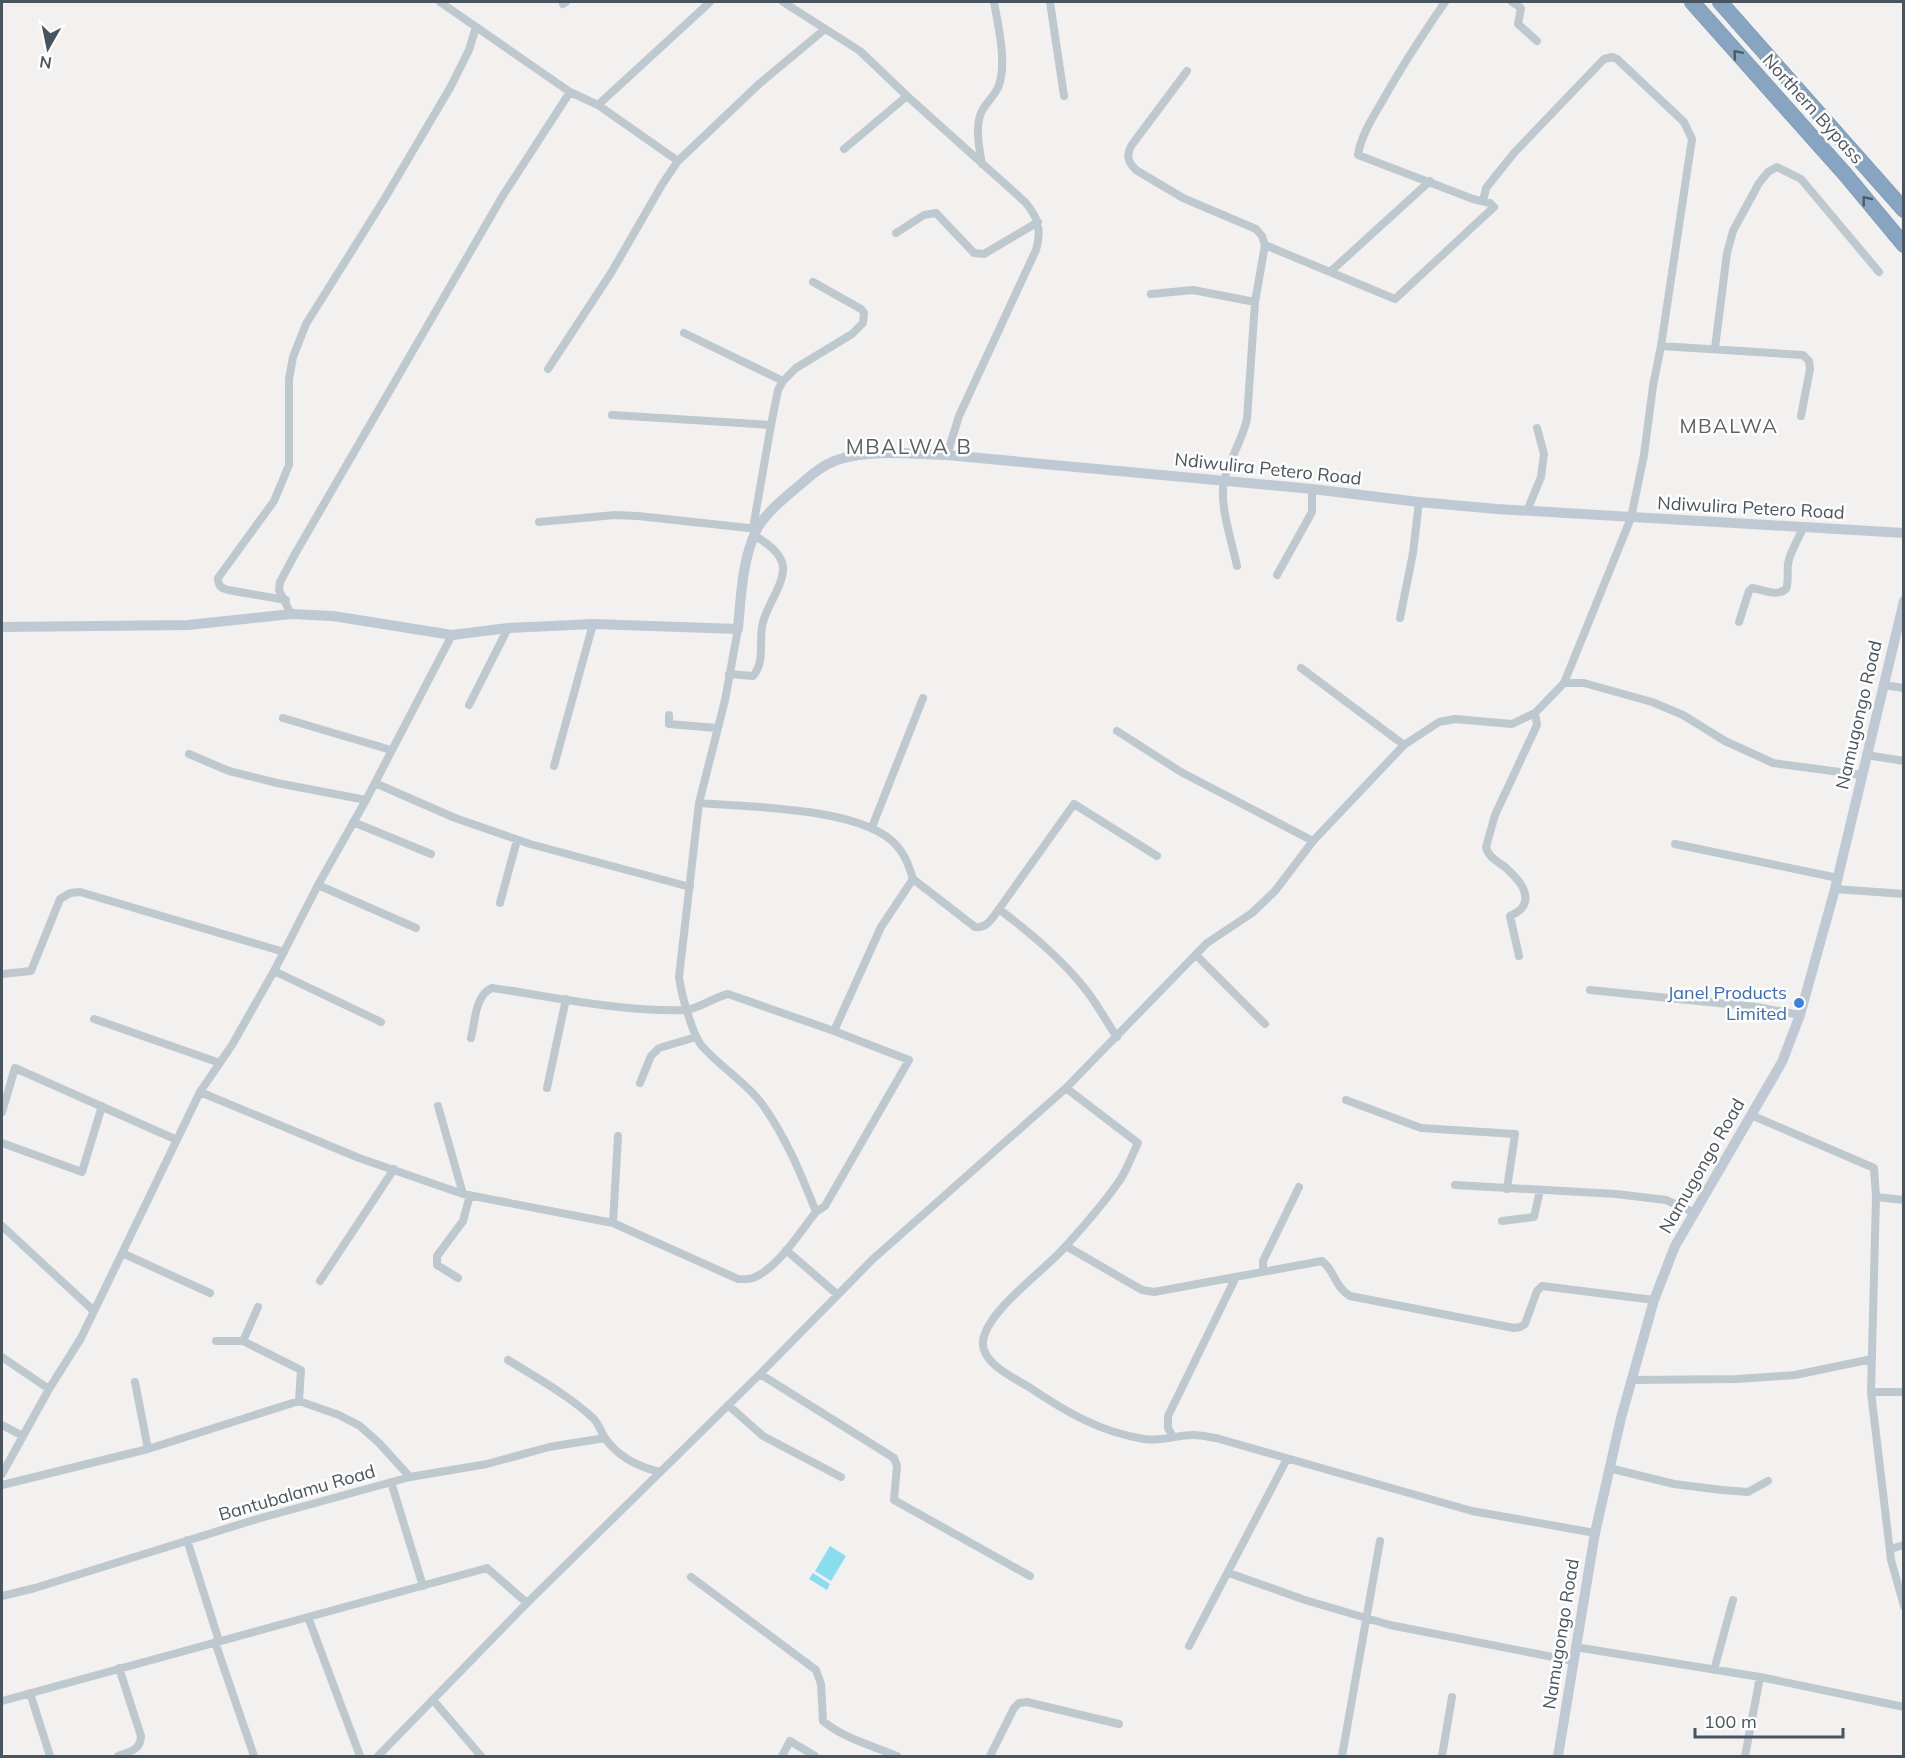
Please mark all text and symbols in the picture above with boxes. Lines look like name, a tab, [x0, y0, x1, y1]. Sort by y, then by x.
north arrow	[18, 18, 78, 78]
street label: Northern Bypass	[1758, 49, 1869, 169]
one-way arrow	[1733, 50, 1744, 61]
text: N	[38, 52, 53, 74]
one-way arrow	[1863, 196, 1874, 207]
district label: MBALWA	[1679, 413, 1779, 438]
district label: MBALWA B	[846, 433, 972, 459]
street label: Ndiwulira Petero Road	[1174, 447, 1363, 490]
street label: Ndiwulira Petero Road	[1657, 491, 1845, 524]
street label: Namugongo Road	[1830, 638, 1887, 792]
place label: Janel Products Limited	[1667, 981, 1787, 1025]
marker: Janel Products Limited	[1792, 996, 1806, 1010]
street label: Namugongo Road	[1654, 1094, 1750, 1237]
street label: Bantubalamu Road	[216, 1459, 378, 1526]
street label: Namugongo Road	[1537, 1557, 1584, 1711]
scale bar	[1695, 1701, 1844, 1739]
text: 100 m	[1704, 1710, 1757, 1733]

